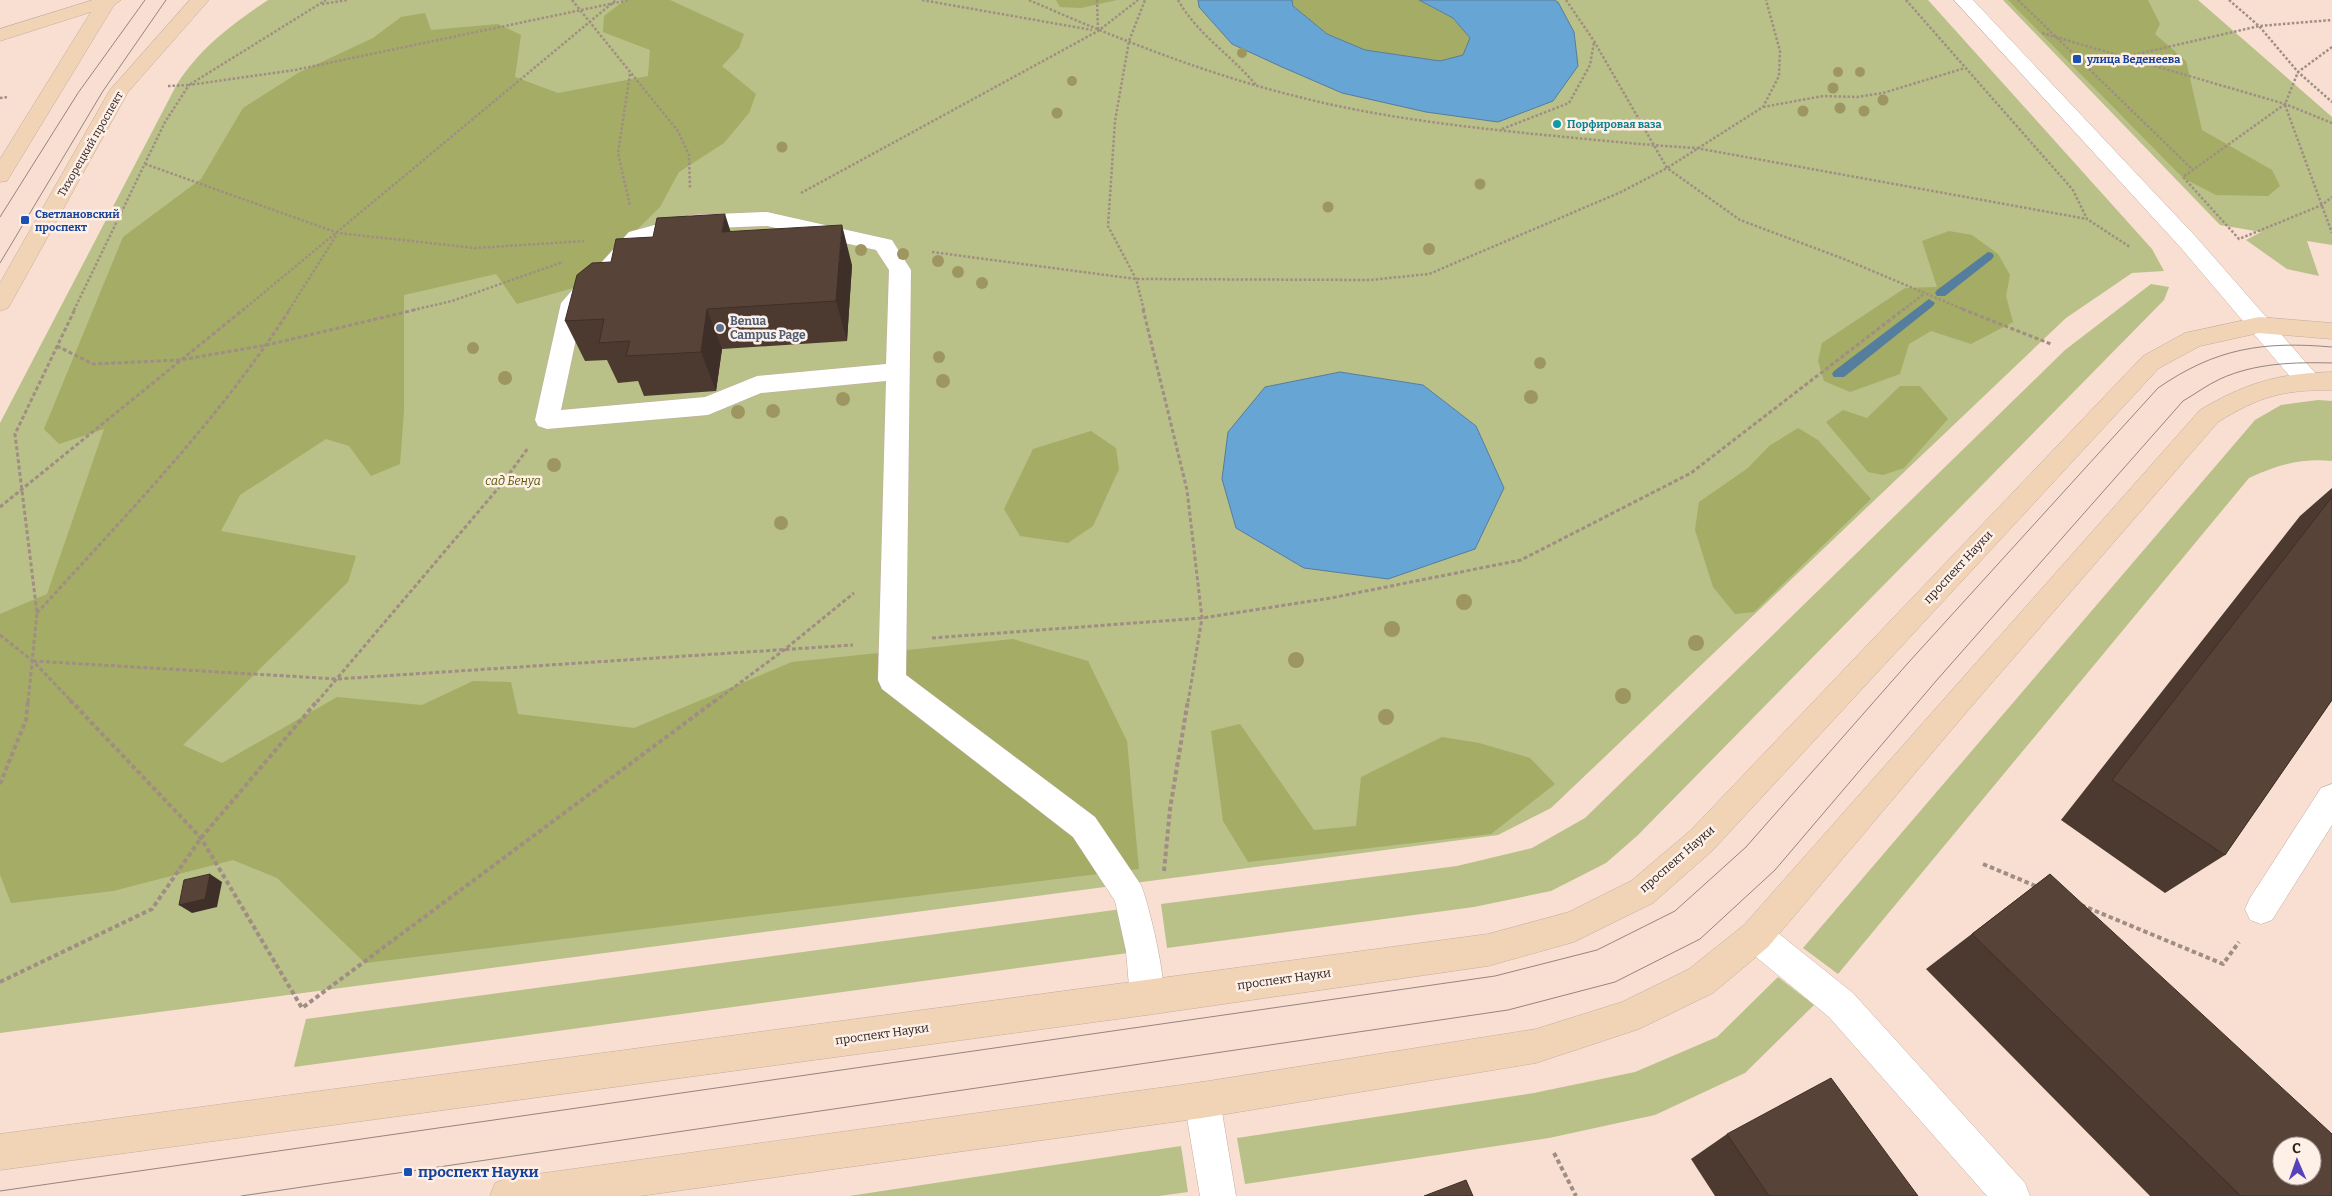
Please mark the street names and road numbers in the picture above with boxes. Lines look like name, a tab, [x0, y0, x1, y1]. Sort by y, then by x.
street label: Тихорецкий проспект	[55, 89, 126, 199]
street label: проспект Науки	[1921, 528, 1995, 606]
street label: проспект Науки	[1637, 823, 1717, 895]
street label: проспект Науки	[1236, 965, 1332, 993]
street label: проспект Науки	[834, 1020, 930, 1048]

